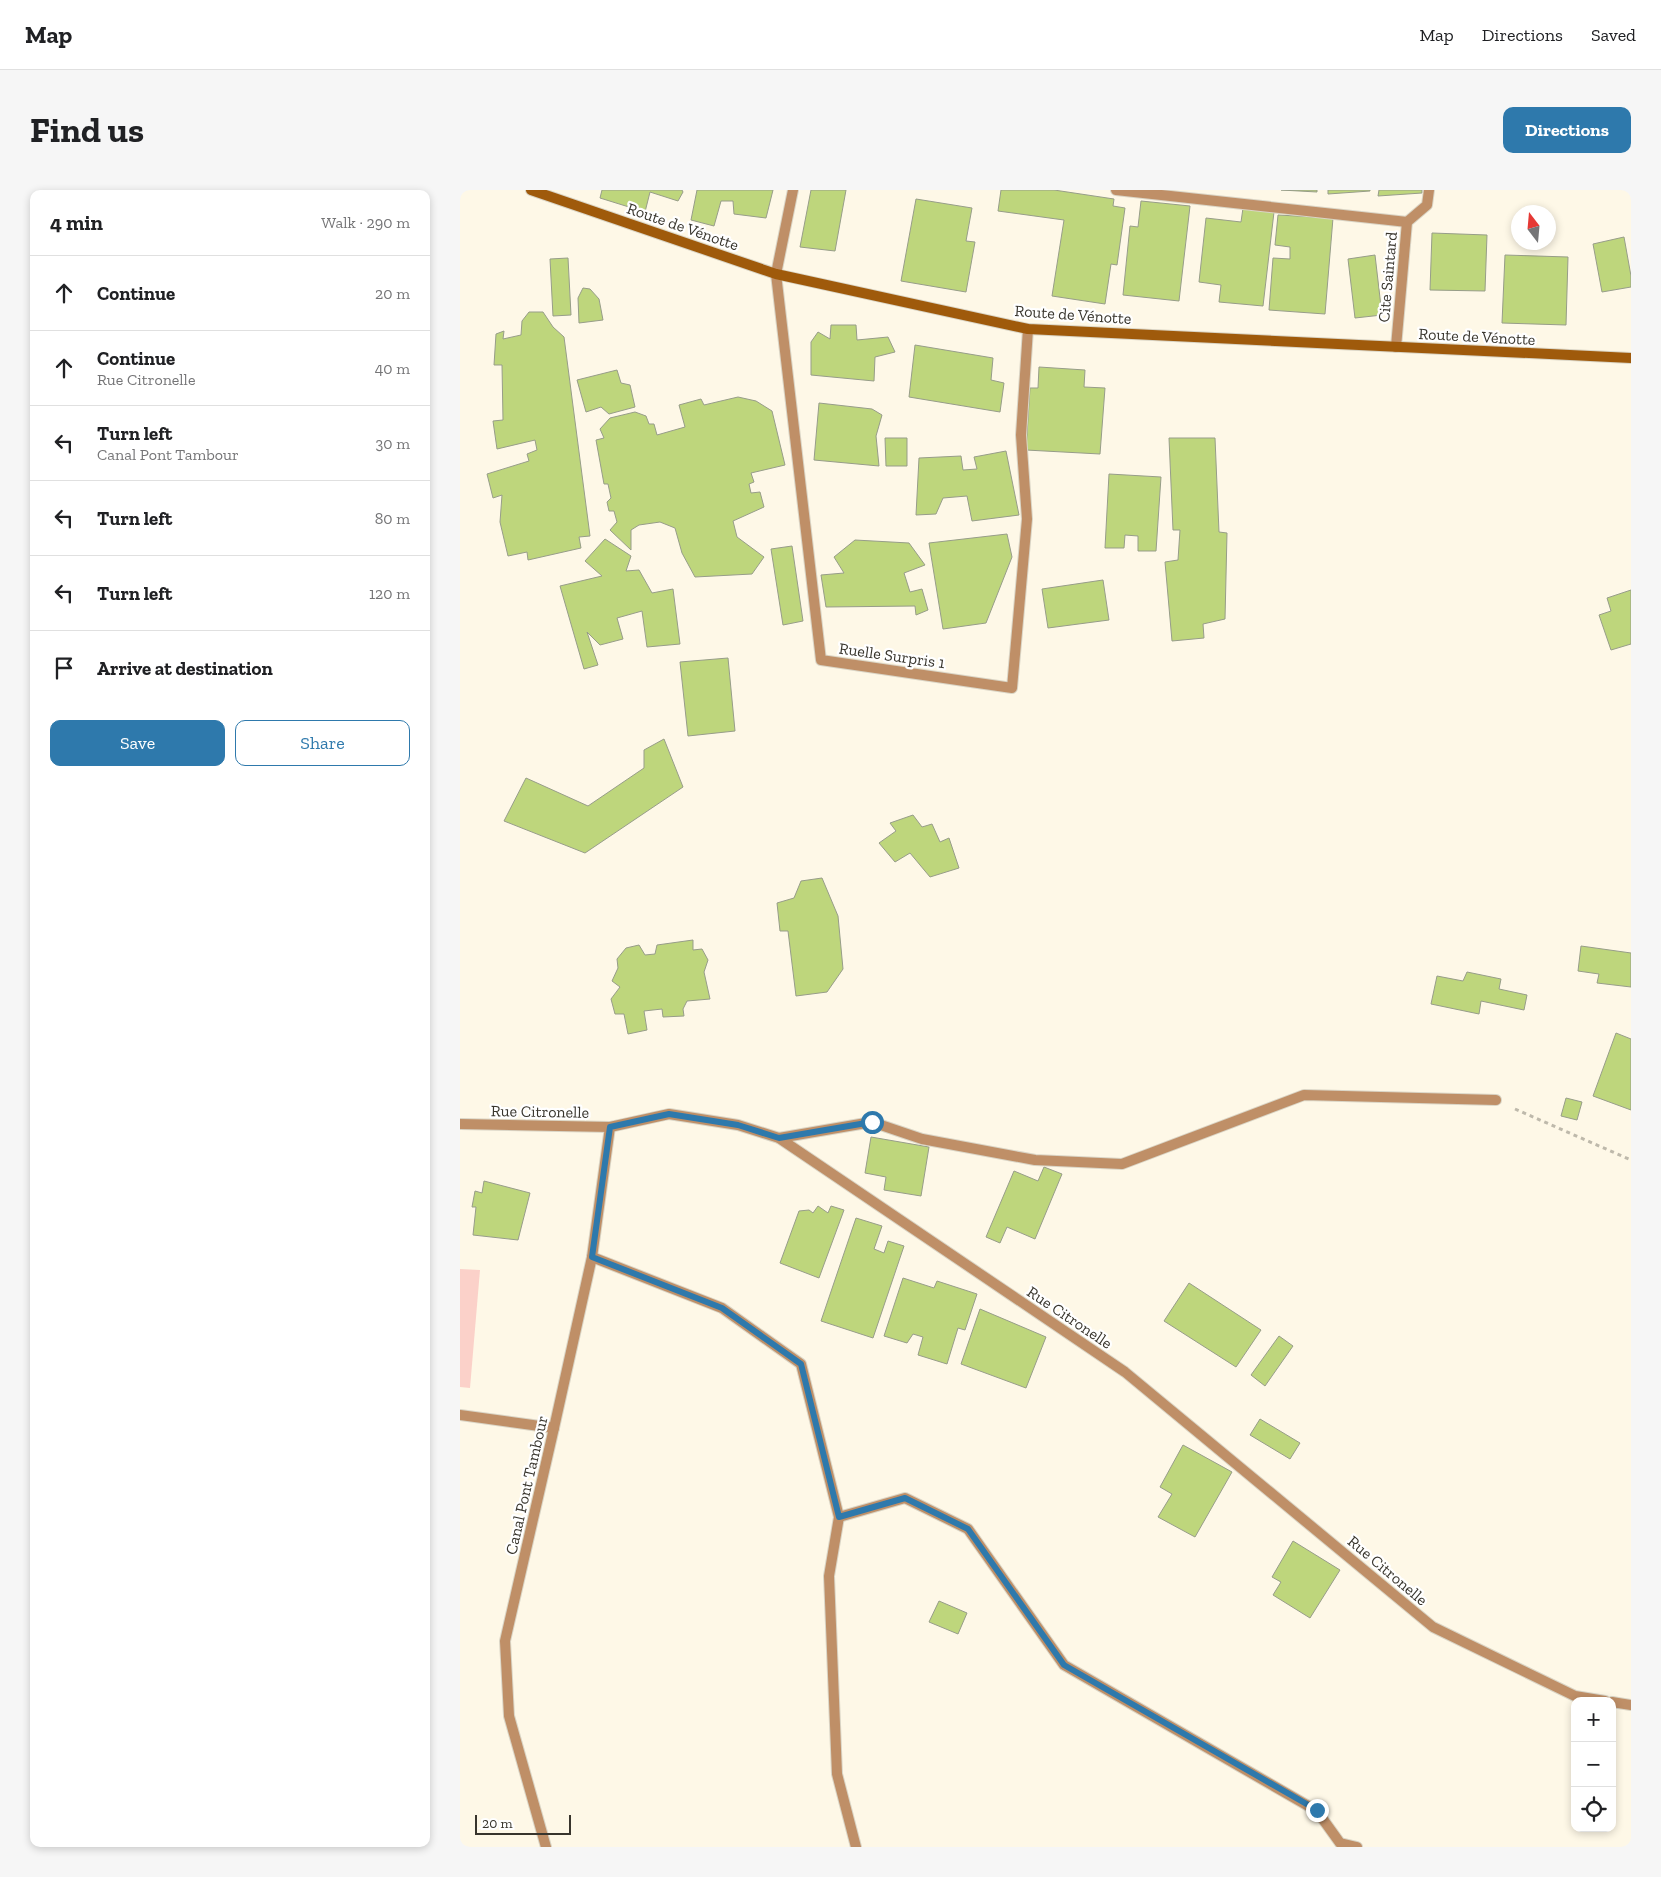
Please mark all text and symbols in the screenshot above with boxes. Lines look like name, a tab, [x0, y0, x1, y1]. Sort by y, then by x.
text: Map	[25, 20, 72, 49]
text: Map	[1419, 24, 1454, 46]
text: Directions	[1482, 24, 1563, 46]
text: Saved	[1591, 24, 1636, 46]
button: Directions	[1503, 107, 1631, 153]
text: Find us	[30, 109, 144, 151]
street label: Route de Vénotte	[624, 198, 741, 254]
north arrow	[1511, 205, 1556, 250]
text: 4 min	[50, 210, 103, 235]
text: Walk · 290 m	[321, 213, 410, 232]
street label: Cite Saintard	[1374, 231, 1401, 323]
icon: ahead	[50, 279, 78, 307]
text: Continue	[97, 282, 175, 305]
text: 20 m	[375, 284, 410, 303]
street label: Route de Vénotte	[1014, 301, 1132, 328]
street label: Route de Vénotte	[1418, 324, 1536, 349]
text: Continue	[97, 347, 175, 370]
icon: ahead	[50, 354, 78, 382]
text: 40 m	[375, 359, 410, 378]
text: Rue Citronelle	[97, 370, 195, 389]
text: Turn left	[97, 422, 172, 445]
icon: left	[50, 429, 78, 457]
text: 30 m	[376, 434, 410, 453]
text: Canal Pont Tambour	[97, 445, 239, 464]
icon: left	[50, 504, 78, 532]
text: Turn left	[97, 507, 172, 530]
text: 80 m	[375, 509, 410, 528]
icon: left	[50, 579, 78, 607]
text: Turn left	[97, 582, 172, 605]
text: 120 m	[369, 584, 410, 603]
street label: Ruelle Surpris 1	[838, 639, 946, 672]
icon: arrive	[50, 654, 78, 682]
text: Arrive at destination	[97, 657, 273, 680]
button: Save	[50, 720, 225, 766]
button: Share	[235, 720, 410, 766]
street label: Rue Citronelle	[491, 1101, 589, 1122]
route start	[861, 1111, 884, 1134]
street label: Rue Citronelle	[1024, 1282, 1116, 1353]
street label: Canal Pont Tambour	[501, 1414, 552, 1556]
street label: Rue Citronelle	[1344, 1531, 1431, 1609]
map controls	[1571, 1697, 1616, 1832]
button: +	[1571, 1697, 1616, 1742]
button: −	[1571, 1742, 1616, 1787]
button: locate	[1571, 1787, 1616, 1832]
route end	[1306, 1799, 1329, 1822]
scale bar	[475, 1812, 571, 1835]
text: 20 m	[482, 1815, 513, 1832]

